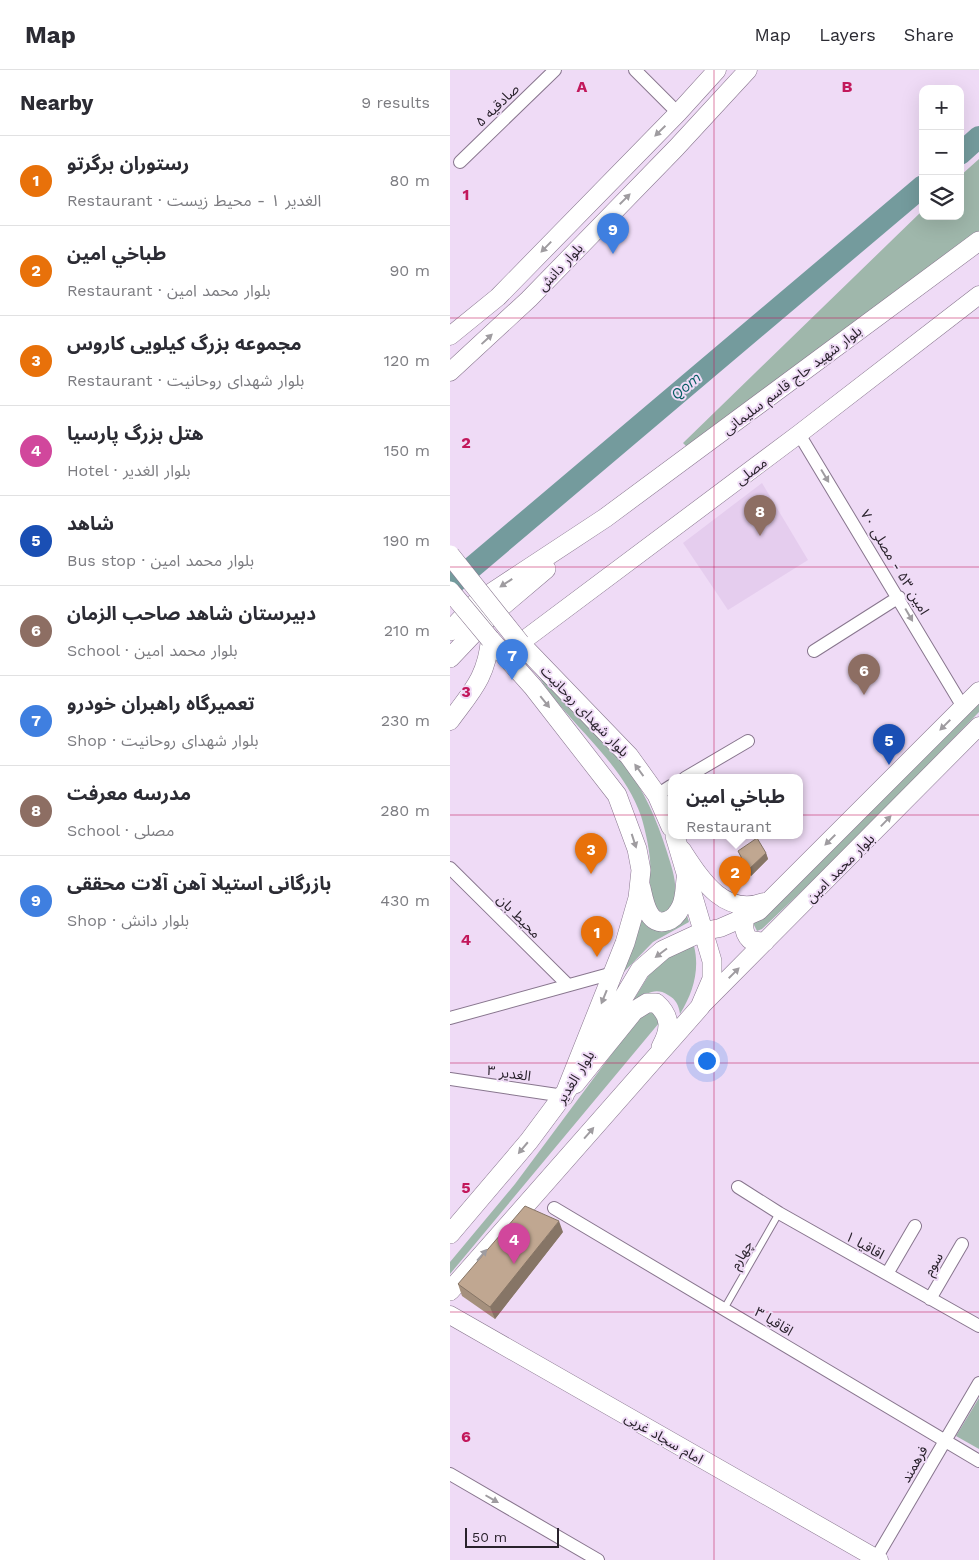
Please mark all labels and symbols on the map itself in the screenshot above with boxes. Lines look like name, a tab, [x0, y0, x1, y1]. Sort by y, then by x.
text: A	[577, 77, 588, 96]
text: B	[842, 77, 853, 96]
street label: صادقیه ۵	[472, 80, 522, 130]
one-way arrow	[654, 125, 666, 137]
text: 1	[463, 185, 469, 204]
one-way arrow	[619, 193, 631, 205]
pin: 9	[597, 213, 629, 254]
street label: بلوار دانش	[534, 240, 587, 295]
one-way arrow	[540, 241, 552, 253]
street label: بلوار شهید حاج قاسم سلیمانی	[719, 322, 867, 440]
one-way arrow	[480, 333, 492, 345]
water label: Qom	[667, 368, 705, 404]
text: 2	[461, 433, 471, 452]
street label: مصلی	[732, 454, 770, 489]
one-way arrow	[820, 469, 829, 482]
pin: 8	[744, 495, 776, 536]
street label: امین ۵۳ - مصلی ۷۰	[856, 507, 933, 618]
one-way arrow	[499, 579, 513, 588]
one-way arrow	[905, 608, 914, 621]
pin: 7	[496, 639, 528, 680]
pin: 6	[848, 654, 880, 695]
street label: بلوار شهدای روحانیت	[537, 662, 633, 761]
text: 3	[461, 682, 471, 701]
one-way arrow	[539, 695, 550, 708]
one-way arrow	[939, 719, 951, 731]
pin: 5	[873, 724, 905, 765]
one-way arrow	[634, 763, 644, 776]
one-way arrow	[880, 815, 892, 827]
street label: بلوار محمد امین	[802, 830, 879, 906]
pin: 3	[575, 833, 607, 874]
one-way arrow	[631, 833, 638, 848]
one-way arrow	[824, 834, 836, 846]
pin: 2	[719, 856, 751, 897]
street label: محیط بان	[493, 891, 544, 942]
pin: 1	[581, 916, 613, 957]
text: 4	[461, 930, 471, 949]
one-way arrow	[654, 948, 668, 958]
one-way arrow	[728, 967, 740, 979]
one-way arrow	[600, 989, 607, 1004]
street label: بلوار الغدیر	[552, 1047, 598, 1108]
your location	[694, 1048, 720, 1074]
street label: الغدیر ۳	[486, 1062, 532, 1085]
one-way arrow	[584, 1126, 595, 1139]
one-way arrow	[517, 1141, 528, 1154]
text: 5	[461, 1178, 471, 1197]
pin: 4	[498, 1223, 530, 1264]
street label: اقاقیا ۱	[843, 1228, 887, 1262]
street label: چهارم	[726, 1238, 758, 1274]
one-way arrow	[476, 1249, 488, 1261]
street label: سوم	[920, 1249, 949, 1280]
street label: اقاقیا ۳	[752, 1303, 796, 1339]
street label: امام سجاد غربی	[620, 1409, 706, 1470]
text: 6	[461, 1427, 471, 1446]
street label: فرهمند	[897, 1443, 932, 1486]
one-way arrow	[486, 1494, 499, 1503]
scale bar	[465, 1525, 559, 1548]

